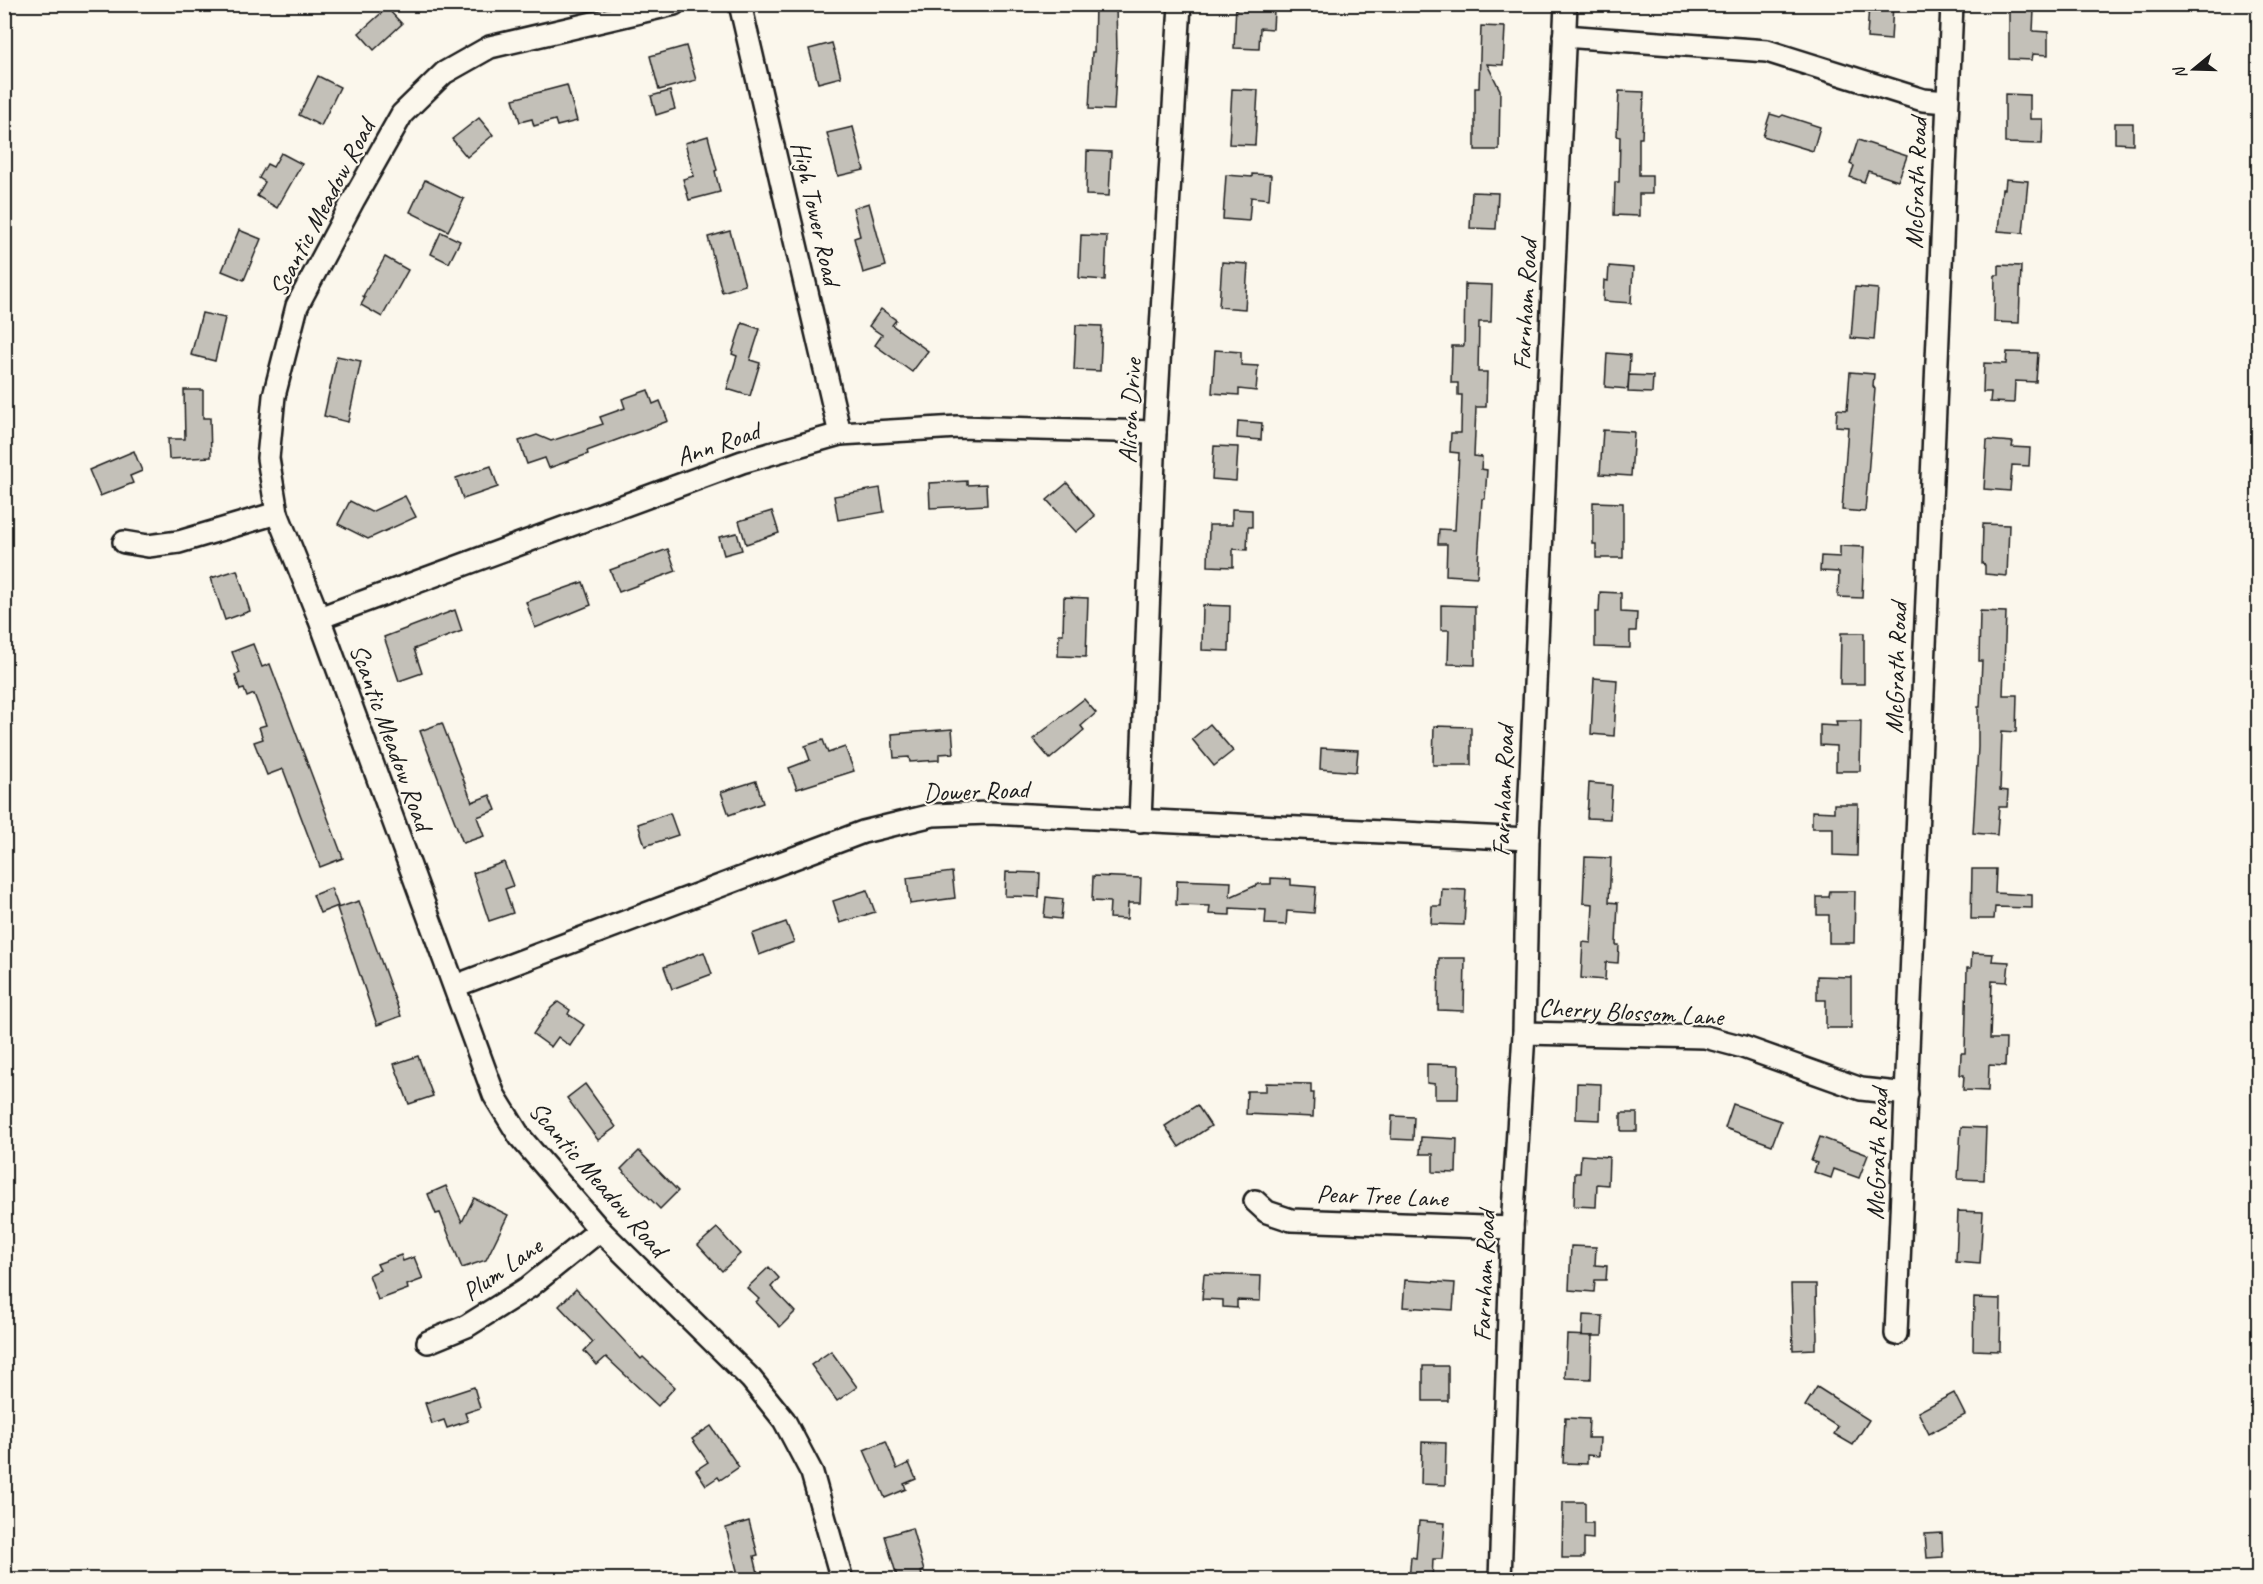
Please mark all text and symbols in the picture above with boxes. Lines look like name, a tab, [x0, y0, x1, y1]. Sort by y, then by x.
north arrow	[2164, 39, 2224, 99]
text: N	[2169, 63, 2192, 81]
street label: Scantic Meadow Road	[262, 111, 384, 302]
street label: McGrath Road	[1897, 113, 1935, 249]
street label: High Tower Road	[783, 138, 849, 292]
street label: Farnham Road	[1505, 235, 1545, 371]
street label: Alison Drive	[1111, 355, 1149, 464]
street label: Ann Road	[672, 413, 768, 474]
street label: McGrath Road	[1877, 598, 1915, 734]
street label: Scantic Meadow Road	[342, 639, 441, 838]
street label: Farnham Road	[1484, 721, 1522, 857]
street label: Dower Road	[923, 773, 1033, 809]
street label: Cherry Blossom Lane	[1538, 991, 1727, 1033]
street label: McGrath Road	[1858, 1084, 1896, 1220]
street label: Scantic Meadow Road	[521, 1094, 677, 1266]
street label: Pear Tree Lane	[1316, 1177, 1450, 1215]
street label: Farnham Road	[1465, 1206, 1503, 1342]
street label: Plum Lane	[456, 1229, 550, 1308]

